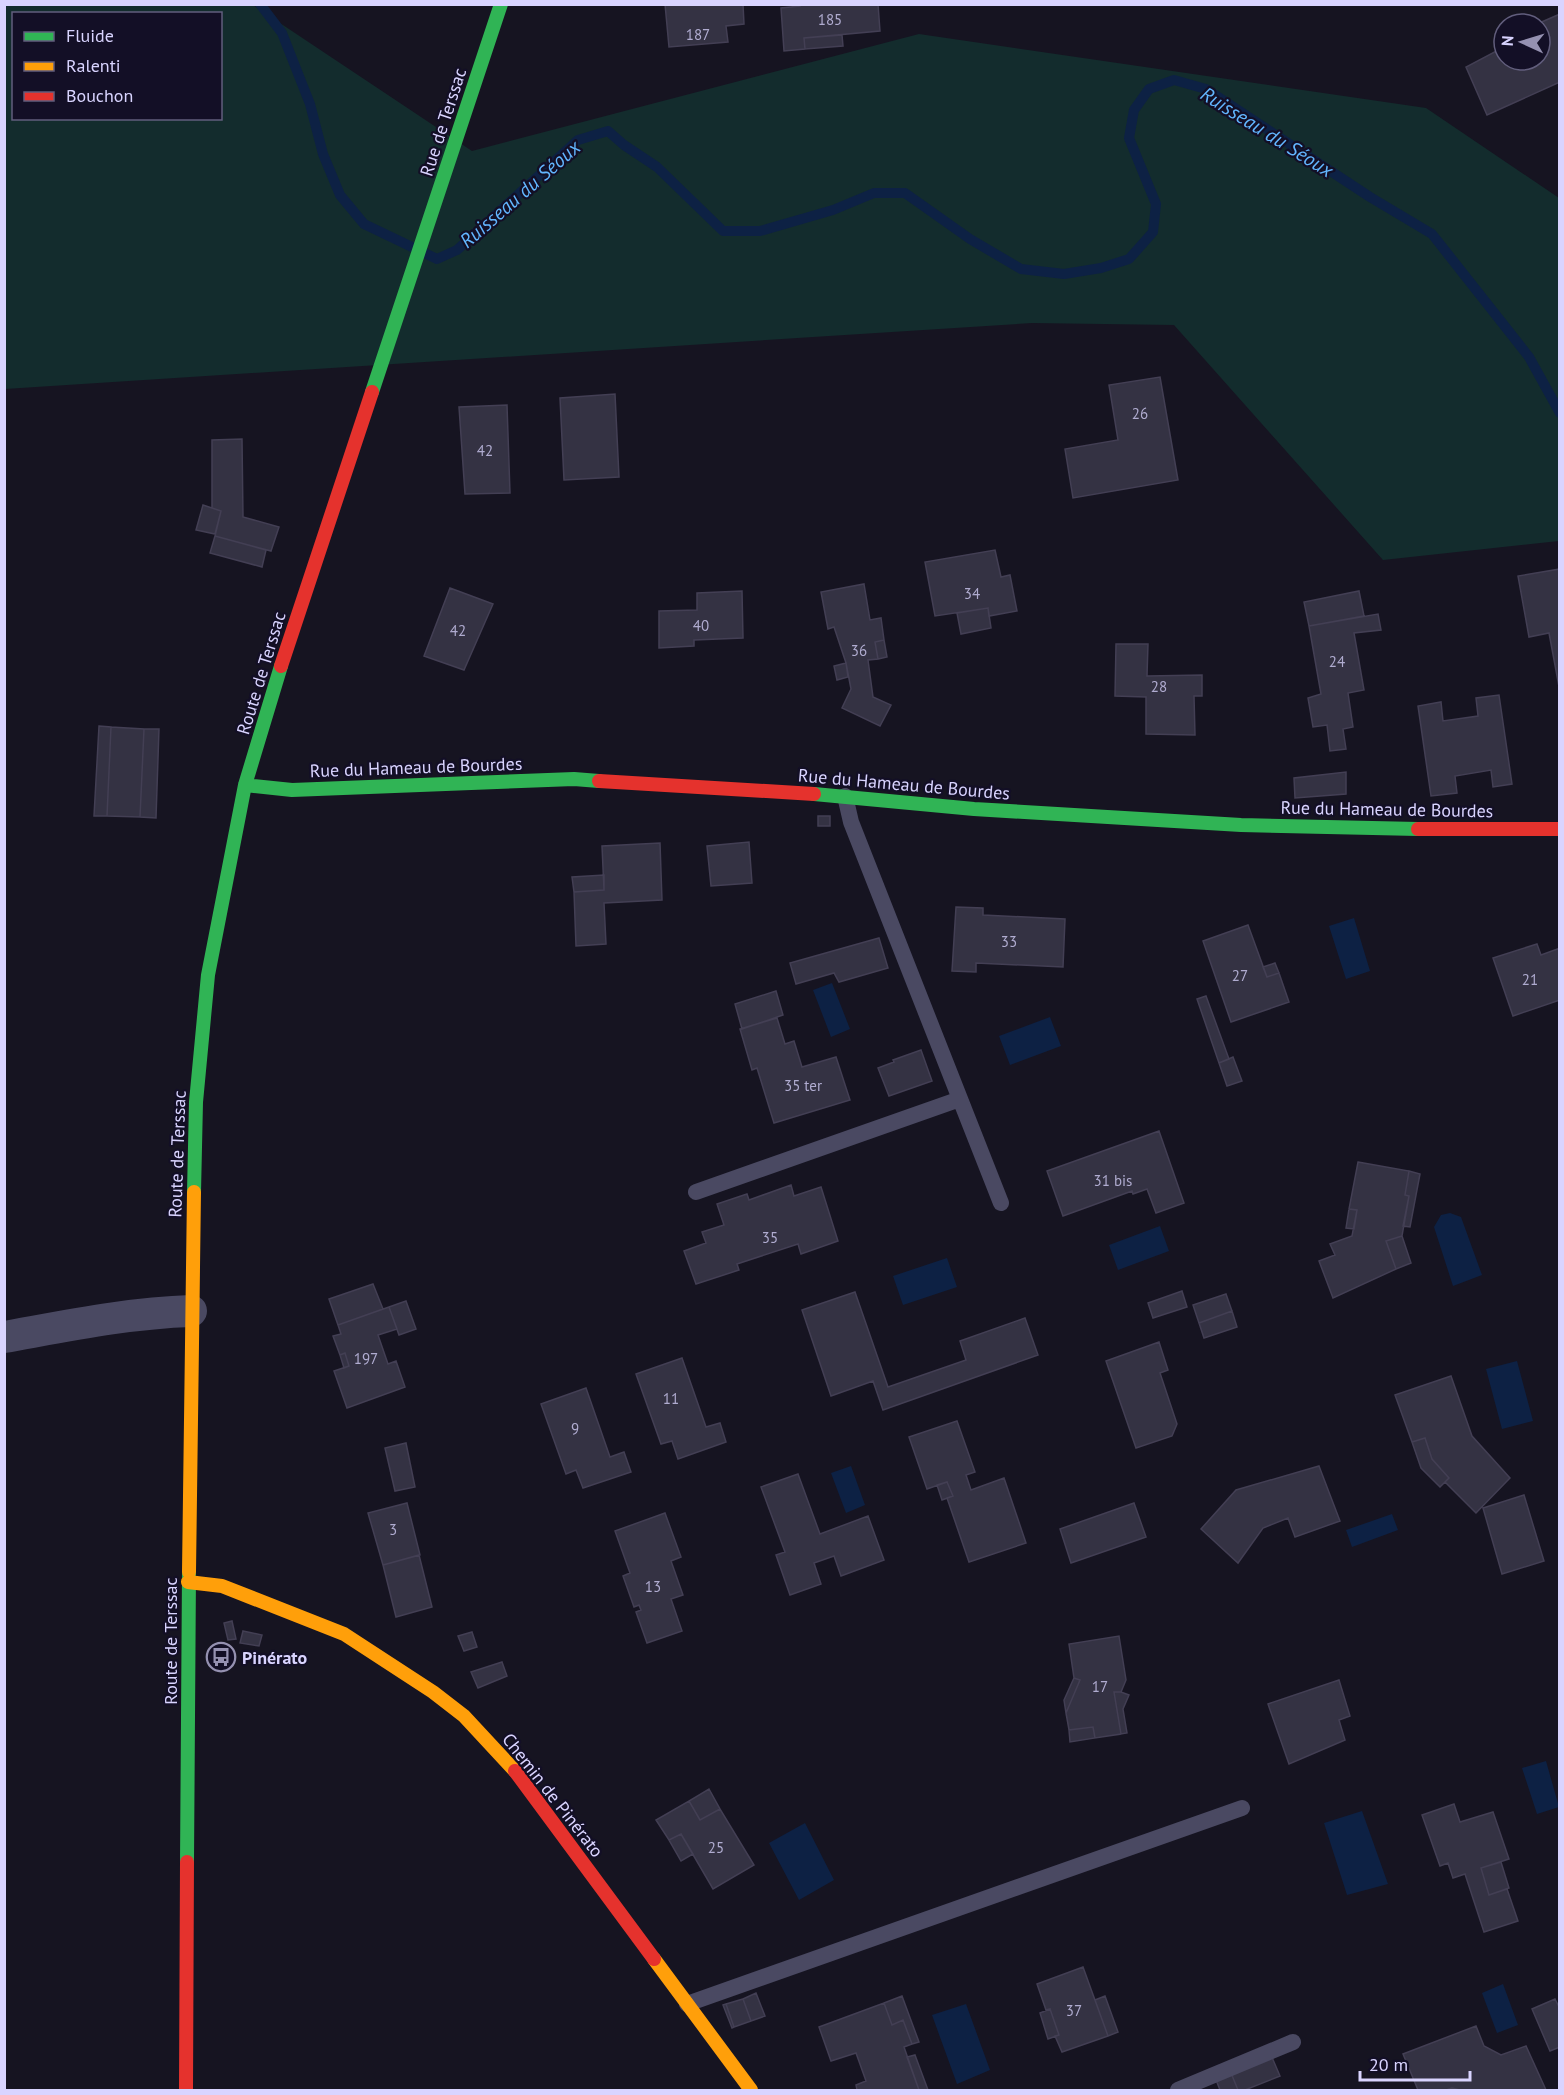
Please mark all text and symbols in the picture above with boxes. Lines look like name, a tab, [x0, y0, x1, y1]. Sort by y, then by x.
house number: 185	[818, 10, 842, 29]
legend	[12, 12, 222, 120]
north arrow	[1492, 12, 1552, 72]
text: Fluide	[66, 24, 114, 47]
house number: 187	[686, 25, 710, 44]
text: N	[1497, 35, 1517, 47]
text: Ralenti	[66, 54, 121, 77]
street label: Rue de Terssac	[415, 65, 471, 179]
water label: Ruisseau du Séoux	[1196, 81, 1339, 184]
text: Bouchon	[66, 84, 133, 107]
water label: Ruisseau du Séoux	[454, 134, 587, 254]
house number: 26	[1132, 404, 1148, 423]
house number: 42	[477, 441, 493, 460]
house number: 34	[964, 584, 980, 603]
street label: Route de Terssac	[231, 609, 291, 737]
house number: 40	[693, 616, 709, 635]
house number: 42	[450, 621, 466, 640]
house number: 36	[851, 641, 867, 660]
house number: 24	[1329, 652, 1345, 671]
house number: 28	[1151, 677, 1167, 696]
street label: Rue du Hameau de Bourdes	[309, 752, 523, 782]
street label: Rue du Hameau de Bourdes	[797, 763, 1011, 805]
street label: Rue du Hameau de Bourdes	[1281, 796, 1493, 822]
house number: 33	[1001, 932, 1017, 951]
house number: 27	[1232, 966, 1248, 985]
house number: 21	[1522, 970, 1538, 989]
house number: 35 ter	[784, 1076, 822, 1095]
street label: Route de Terssac	[163, 1090, 191, 1218]
house number: 31 bis	[1094, 1171, 1132, 1190]
house number: 35	[762, 1228, 778, 1247]
house number: 197	[354, 1349, 378, 1368]
house number: 11	[663, 1389, 679, 1408]
house number: 9	[571, 1419, 579, 1438]
house number: 3	[389, 1520, 397, 1539]
street label: Route de Terssac	[159, 1577, 182, 1705]
house number: 13	[645, 1577, 661, 1596]
bus stop icon: Pinérato	[205, 1641, 237, 1673]
place label: Pinérato	[242, 1646, 308, 1669]
house number: 17	[1092, 1677, 1108, 1696]
street label: Chemin de Pinérato	[497, 1728, 609, 1862]
house number: 25	[708, 1838, 724, 1857]
house number: 37	[1066, 2001, 1082, 2020]
scale bar	[1360, 2044, 1470, 2082]
text: 20 m	[1369, 2053, 1408, 2076]

